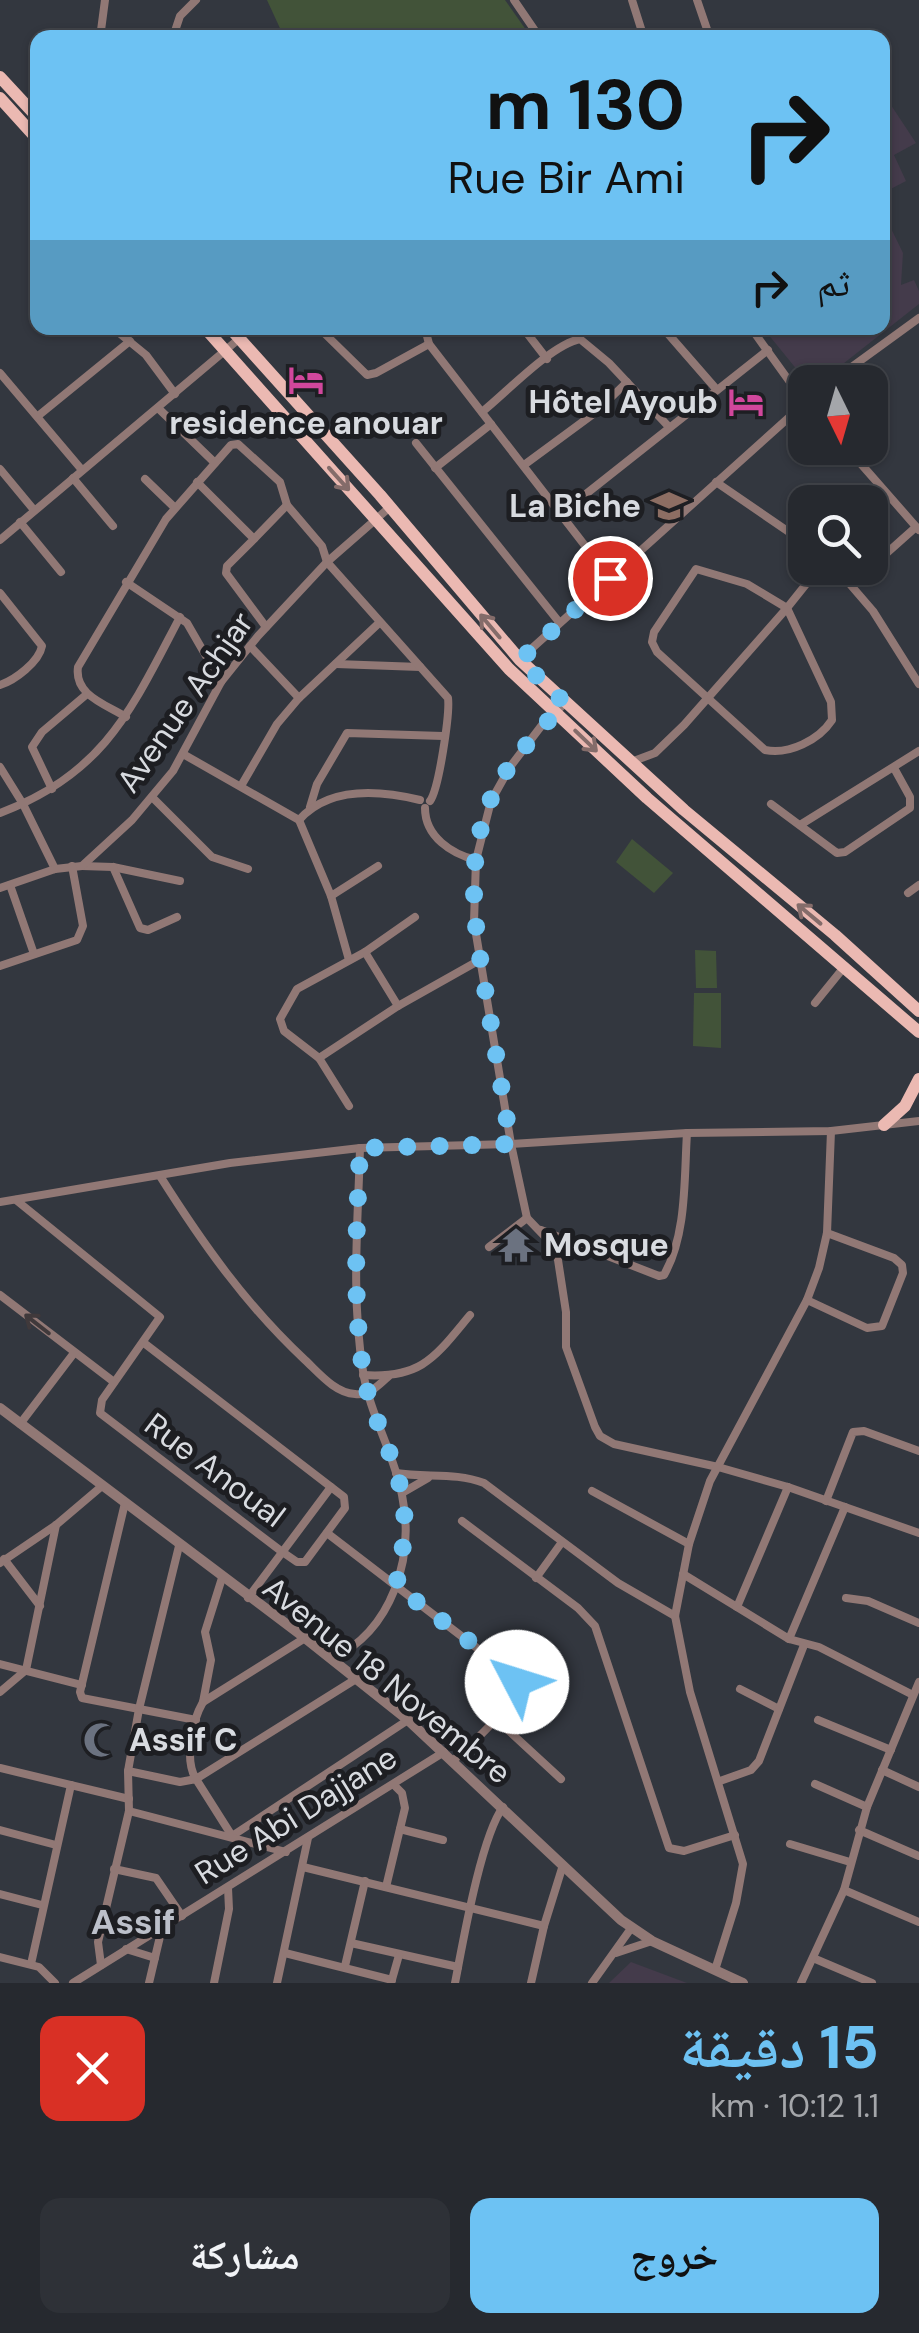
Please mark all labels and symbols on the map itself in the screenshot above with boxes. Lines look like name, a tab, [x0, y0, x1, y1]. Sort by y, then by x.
hotel icon: residence anouar	[287, 361, 325, 399]
north arrow	[788, 365, 888, 465]
place label: Hôtel Ayoub	[529, 381, 718, 423]
hotel icon: Hôtel Ayoub	[727, 383, 765, 421]
place label: residence anouar	[169, 402, 443, 444]
one-way arrow	[328, 466, 351, 491]
place label: La Biche	[509, 485, 641, 527]
school or university icon: La Biche	[650, 487, 688, 525]
pin	[568, 536, 653, 621]
street label: Avenue Achjar	[107, 603, 263, 801]
one-way arrow	[480, 613, 502, 639]
one-way arrow	[573, 729, 597, 753]
one-way arrow	[796, 903, 822, 925]
place label: Mosque	[544, 1224, 669, 1266]
temple icon: Mosque	[497, 1226, 535, 1264]
one-way arrow	[24, 1314, 51, 1335]
street label: Rue Anoual	[136, 1403, 294, 1537]
street label: Avenue 18 Novembre	[254, 1567, 520, 1793]
position arrow	[465, 1630, 569, 1734]
place label: Assif C	[129, 1719, 238, 1761]
mosque icon: Assif C	[82, 1721, 120, 1759]
street label: Rue Abi Dajjane	[187, 1736, 405, 1894]
district label: Assif	[91, 1899, 175, 1945]

